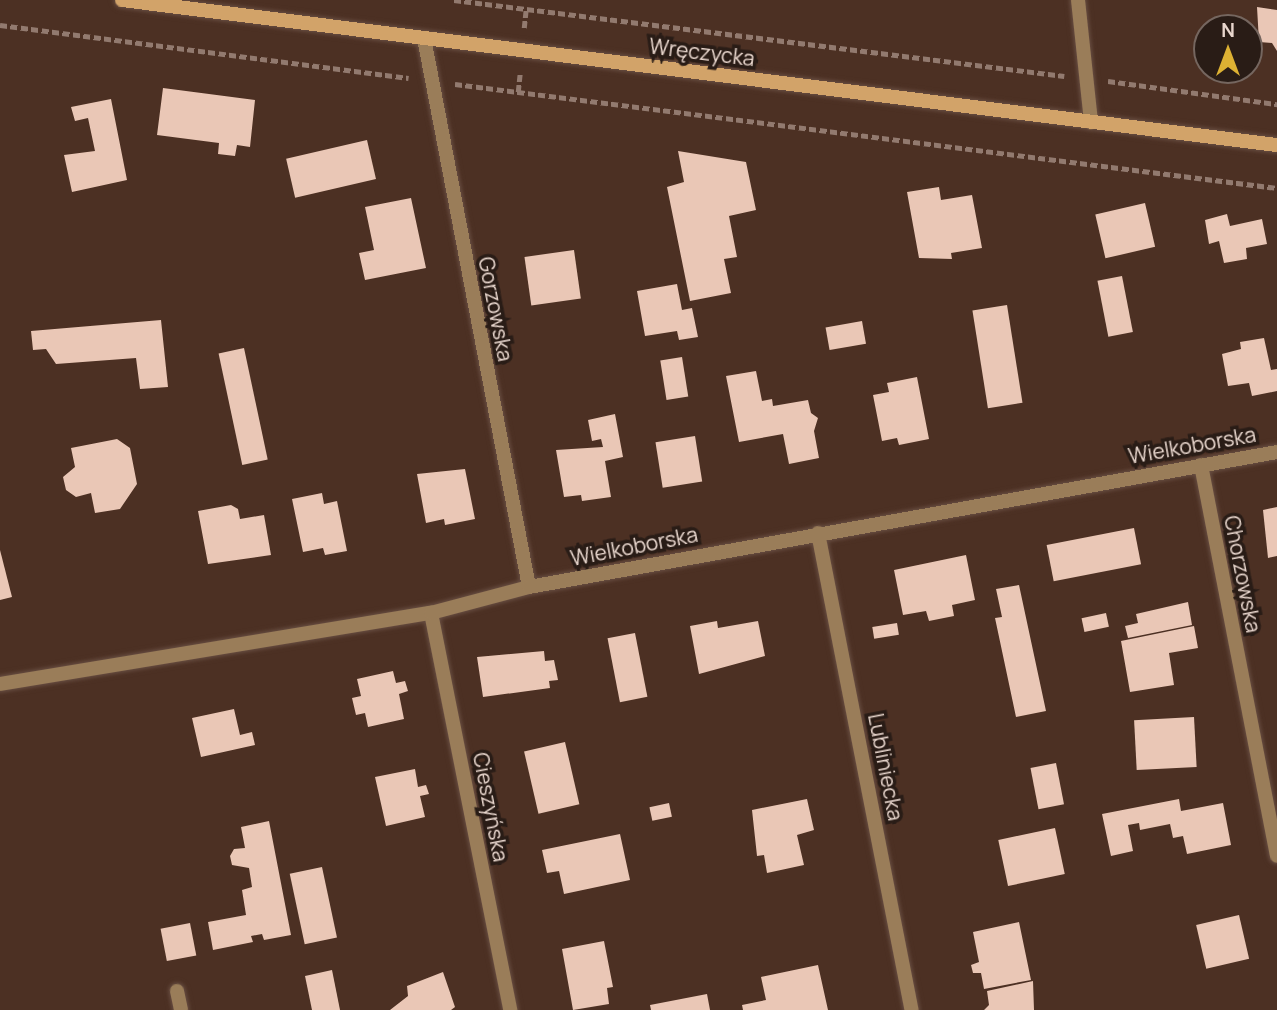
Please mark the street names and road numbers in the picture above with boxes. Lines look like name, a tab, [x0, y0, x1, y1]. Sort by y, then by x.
street label: Wręczycka	[648, 33, 756, 71]
street label: Gorzowska	[474, 255, 518, 363]
street label: Wielkoborska	[1126, 421, 1258, 469]
street label: Chorzowska	[1219, 513, 1267, 635]
street label: Wielkoborska	[568, 521, 700, 571]
street label: Lubliniecka	[863, 711, 909, 823]
street label: Cieszyńska	[468, 750, 514, 864]

